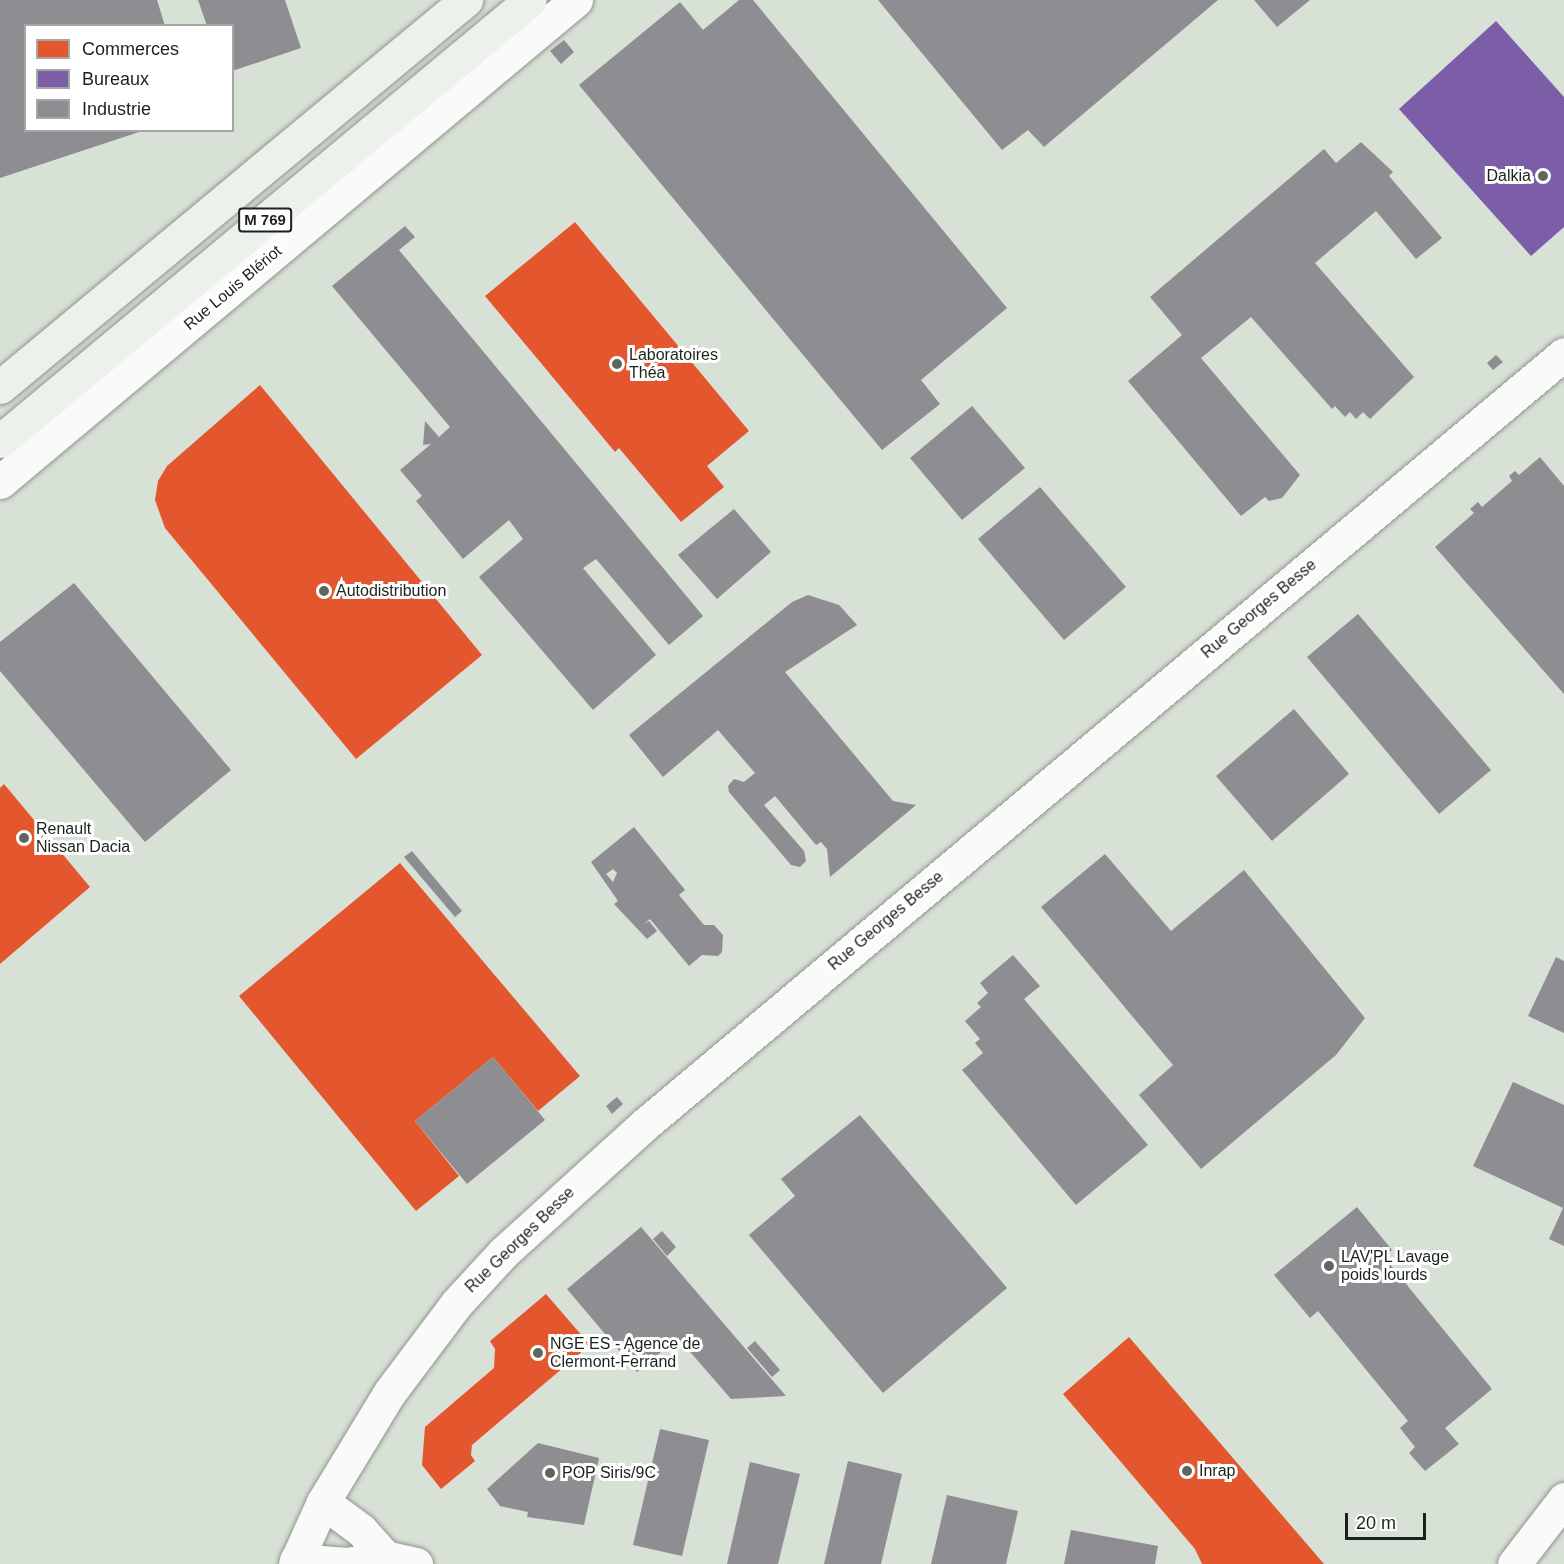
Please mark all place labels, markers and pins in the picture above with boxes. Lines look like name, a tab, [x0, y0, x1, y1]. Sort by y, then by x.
place label: Dalkia	[1487, 166, 1531, 186]
marker: Dalkia	[1536, 169, 1550, 183]
place label: Laboratoires Théa	[629, 345, 718, 383]
marker: Laboratoires Théa	[610, 357, 624, 371]
place label: Autodistribution	[336, 581, 446, 601]
marker: Autodistribution	[317, 584, 331, 598]
place label: Renault Nissan Dacia	[36, 819, 130, 857]
marker: Renault Nissan Dacia	[17, 831, 31, 845]
place label: LAV'PL Lavage poids lourds	[1341, 1247, 1450, 1285]
marker: LAV'PL Lavage poids lourds	[1322, 1259, 1336, 1273]
place label: NGE ES - Agence de Clermont-Ferrand	[550, 1334, 701, 1372]
marker: NGE ES - Agence de Clermont-Ferrand	[531, 1346, 545, 1360]
place label: Inrap	[1199, 1461, 1235, 1481]
place label: POP Siris/9C	[562, 1463, 656, 1483]
marker: Inrap	[1180, 1464, 1194, 1478]
marker: POP Siris/9C	[543, 1466, 557, 1480]

